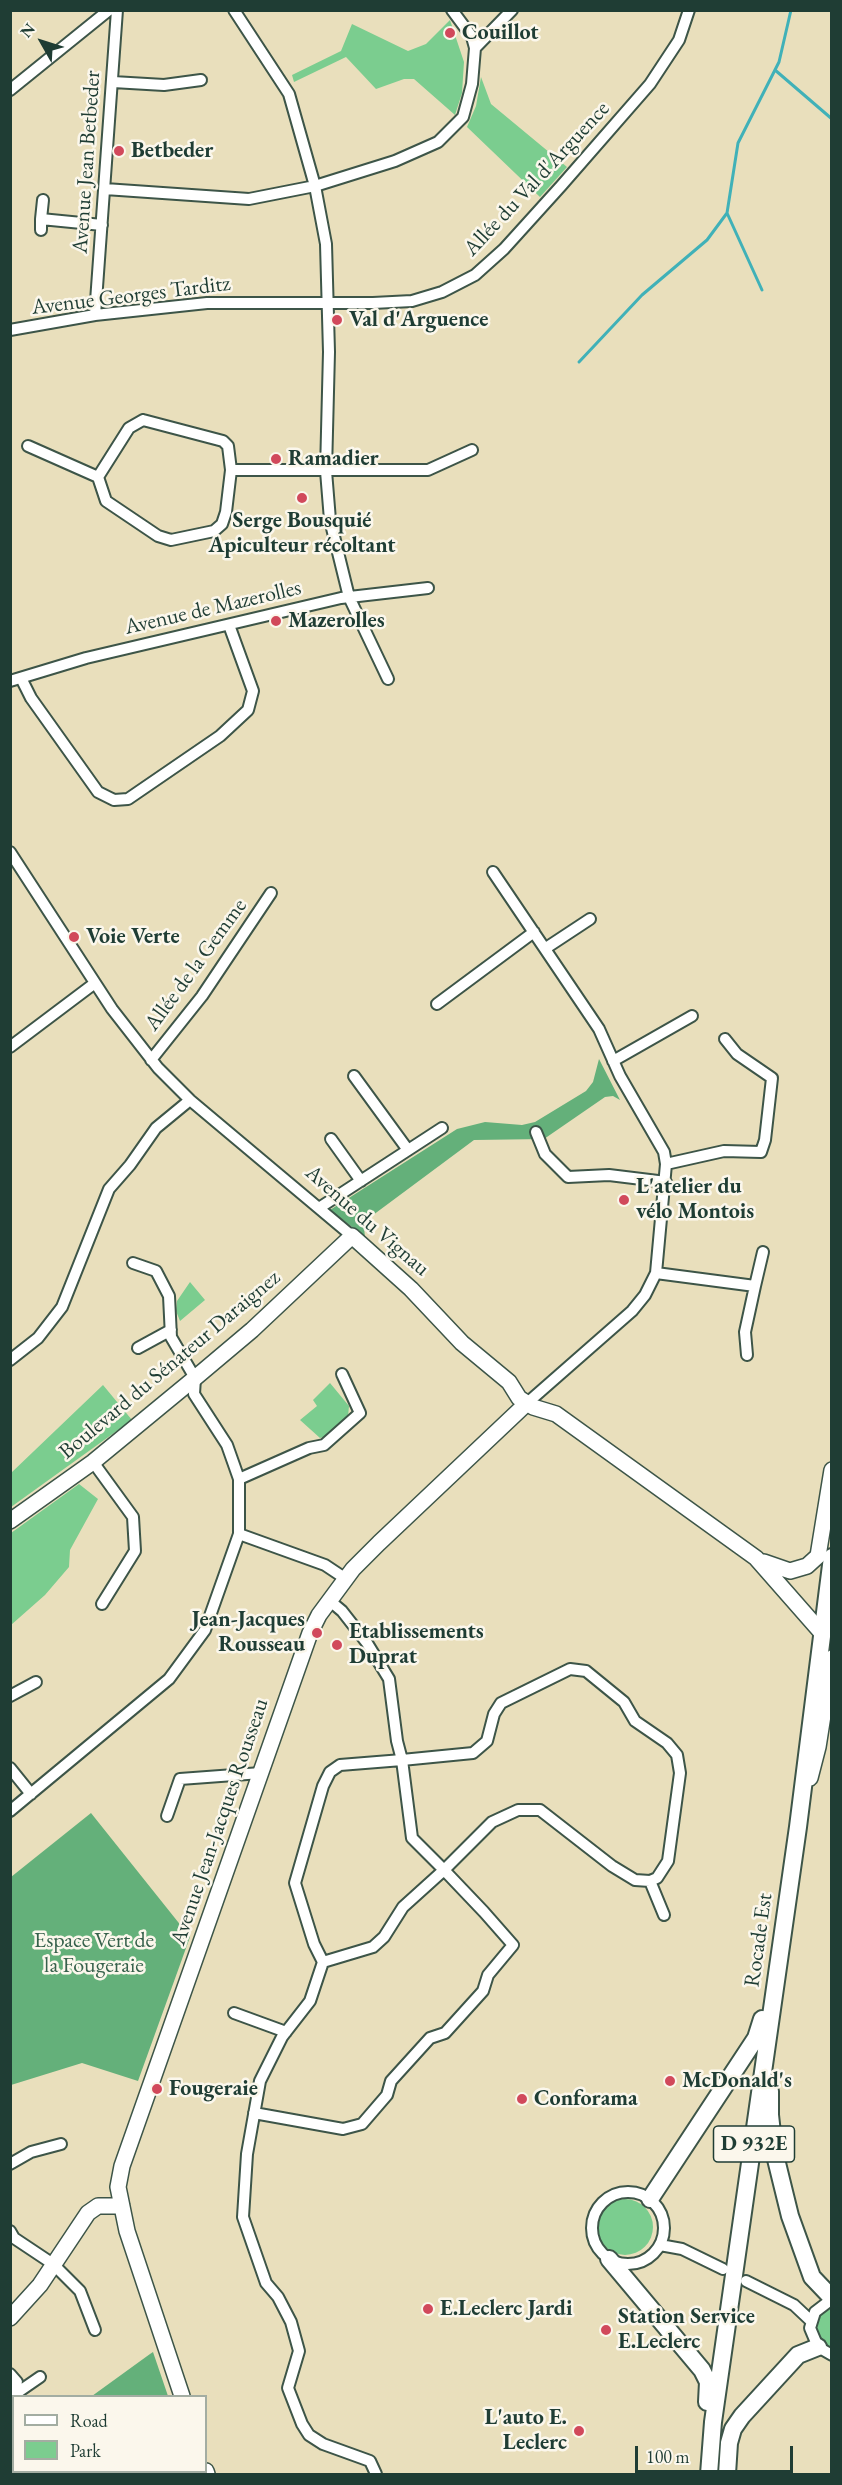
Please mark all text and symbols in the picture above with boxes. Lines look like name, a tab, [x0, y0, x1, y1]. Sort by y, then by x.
north arrow	[12, 12, 72, 72]
text: N	[15, 19, 40, 42]
place label: Couillot	[462, 20, 539, 46]
marker: Couillot	[443, 26, 457, 40]
street label: Avenue Jean Betbeder	[67, 70, 107, 254]
street label: Allée du Val d'Arguence	[459, 96, 615, 262]
place label: Betbeder	[131, 138, 213, 164]
marker: Betbeder	[112, 144, 126, 158]
street label: Avenue Georges Tarditz	[30, 271, 232, 321]
place label: Val d'Arguence	[349, 307, 488, 333]
marker: Val d'Arguence	[330, 313, 344, 327]
place label: Ramadier	[288, 446, 379, 472]
marker: Ramadier	[269, 452, 283, 466]
marker: Serge Bousquié Apiculteur récoltant	[295, 491, 309, 505]
place label: Serge Bousquié Apiculteur récoltant	[208, 508, 396, 560]
street label: Avenue de Mazerolles	[122, 575, 304, 641]
place label: Mazerolles	[288, 608, 385, 634]
marker: Mazerolles	[269, 614, 283, 628]
street label: Allée de la Gemme	[139, 894, 253, 1036]
place label: Voie Verte	[86, 924, 180, 950]
marker: Voie Verte	[67, 930, 81, 944]
street label: Avenue du Vignau	[299, 1160, 435, 1282]
place label: L'atelier du vélo Montois	[636, 1174, 754, 1226]
marker: L'atelier du vélo Montois	[617, 1193, 631, 1207]
street label: Boulevard du Sénateur Daraignez	[54, 1265, 286, 1465]
place label: Jean-Jacques Rousseau	[192, 1607, 305, 1658]
place label: Etablissements Duprat	[349, 1619, 484, 1670]
marker: Jean-Jacques Rousseau	[310, 1626, 324, 1640]
marker: Etablissements Duprat	[330, 1638, 344, 1652]
street label: Avenue Jean-Jacques Rousseau	[165, 1695, 275, 1949]
street label: Rocade Est	[739, 1891, 779, 1989]
park label: Espace Vert de la Fougeraie	[34, 1928, 154, 1980]
place label: McDonald's	[682, 2068, 792, 2094]
marker: McDonald's	[663, 2074, 677, 2088]
place label: Fougeraie	[169, 2076, 258, 2102]
marker: Fougeraie	[150, 2082, 164, 2096]
place label: Conforama	[534, 2086, 638, 2112]
marker: Conforama	[515, 2092, 529, 2106]
road number: D 932E	[714, 2126, 795, 2162]
place label: E.Leclerc Jardi	[440, 2296, 572, 2322]
marker: E.Leclerc Jardi	[421, 2302, 435, 2316]
place label: Station Service E.Leclerc	[618, 2304, 755, 2356]
marker: Station Service E.Leclerc	[599, 2323, 613, 2337]
legend	[12, 2395, 207, 2473]
place label: L'auto E. Leclerc	[485, 2405, 567, 2456]
text: Road	[70, 2409, 108, 2432]
marker: L'auto E. Leclerc	[572, 2424, 586, 2438]
scale bar	[638, 2434, 796, 2472]
text: Park	[70, 2439, 101, 2462]
text: 100 m	[646, 2445, 690, 2468]

